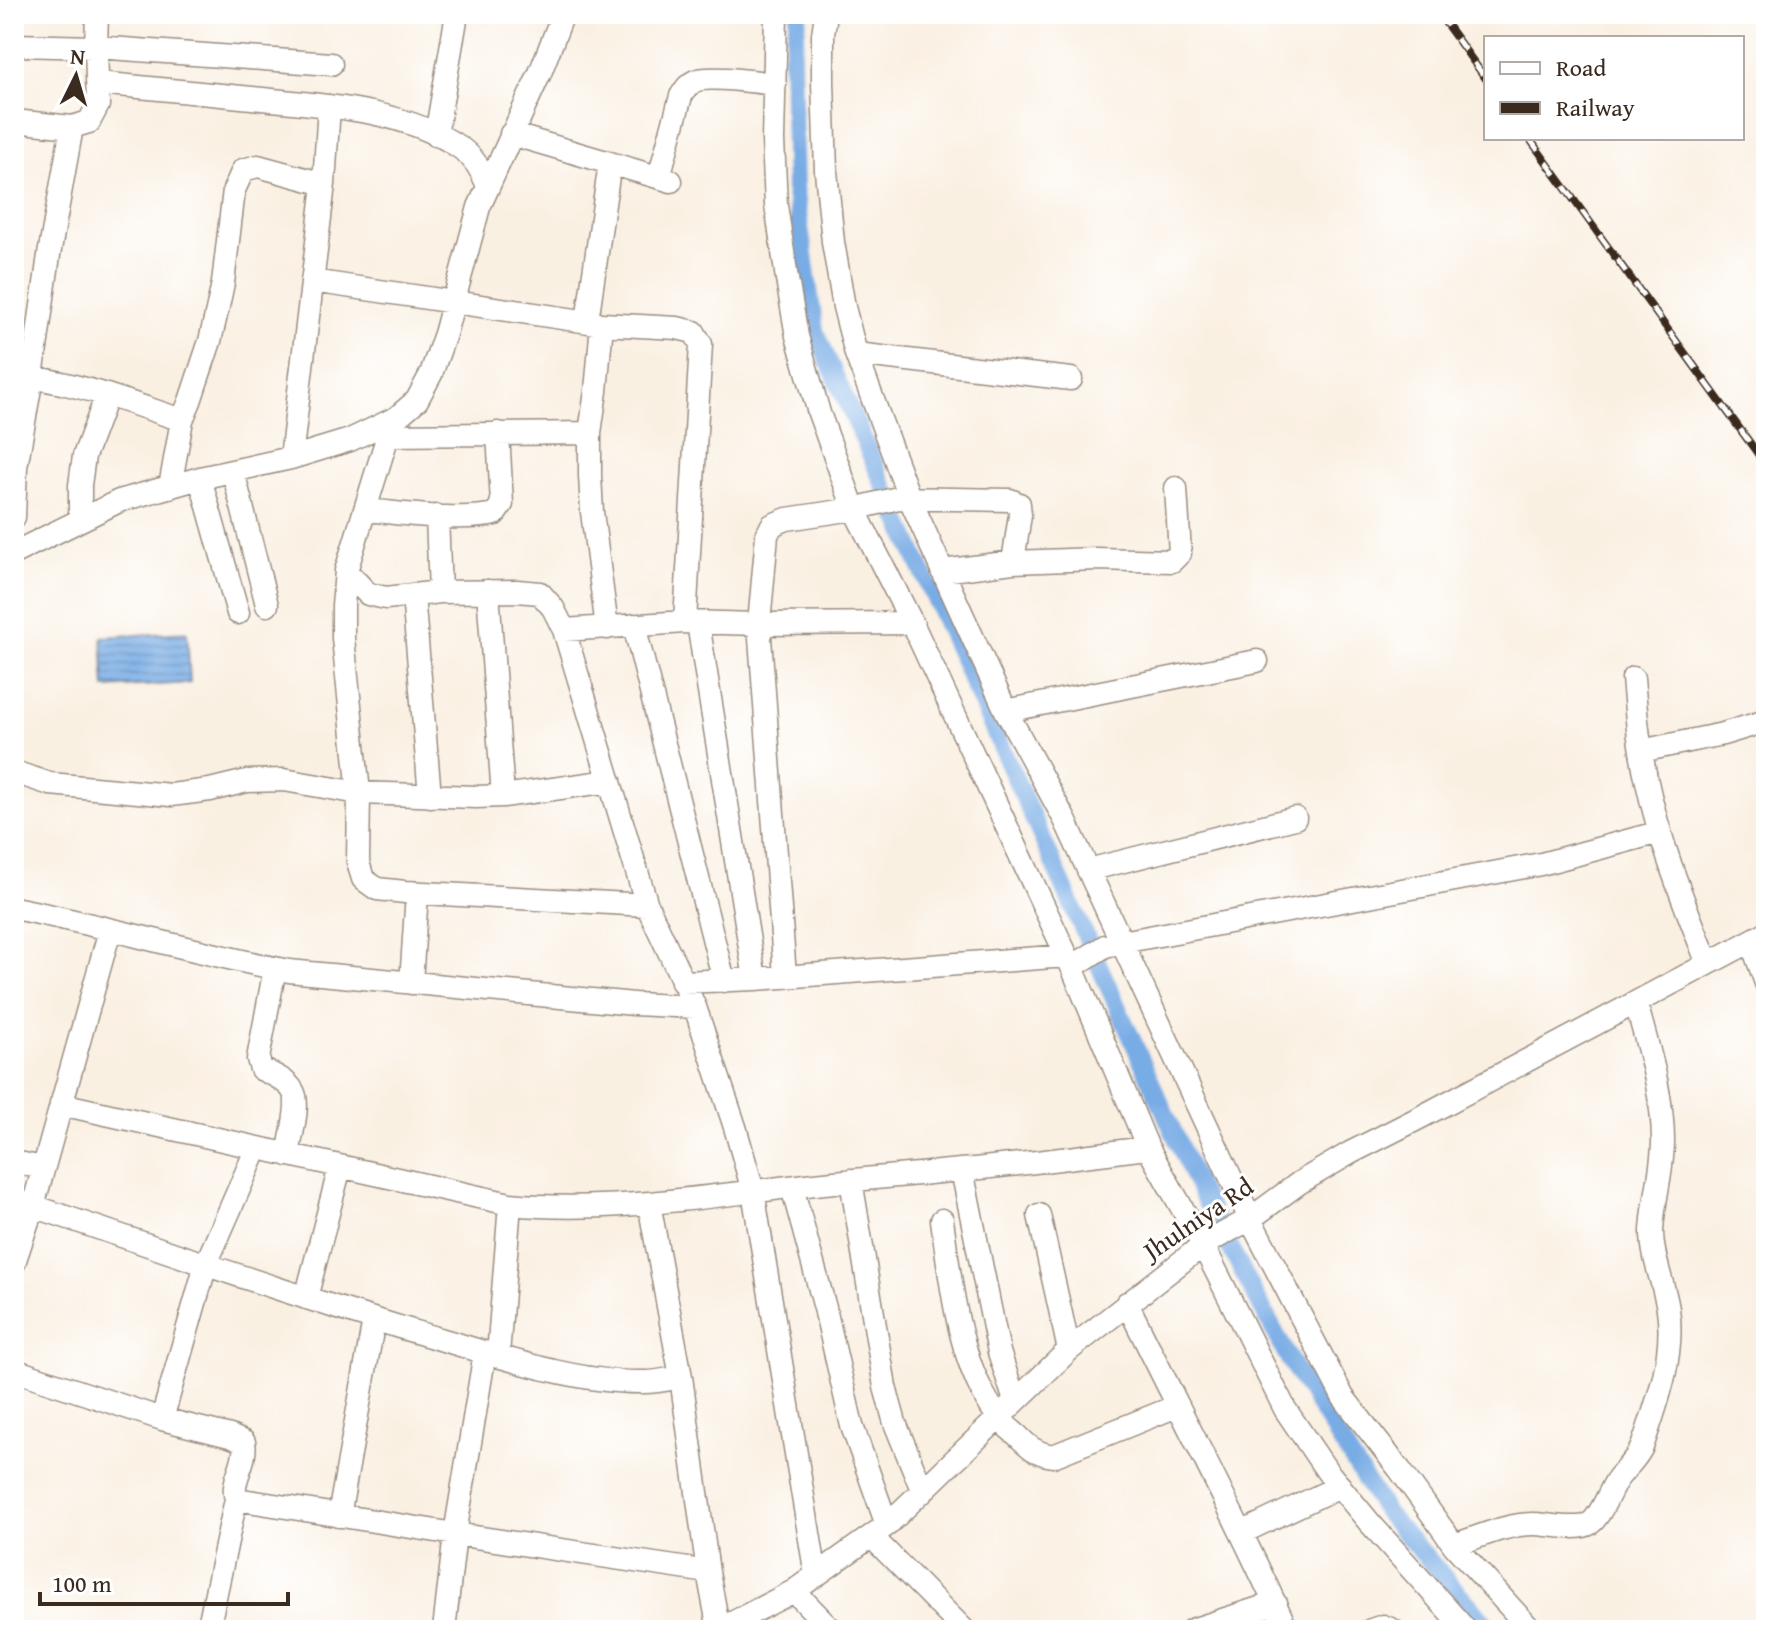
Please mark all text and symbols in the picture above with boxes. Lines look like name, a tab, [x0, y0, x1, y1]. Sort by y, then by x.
north arrow	[36, 36, 116, 116]
legend	[1484, 36, 1744, 140]
text: N	[69, 39, 87, 73]
text: Road	[1556, 50, 1606, 85]
text: Railway	[1556, 90, 1635, 125]
street label: Jhulniya Rd	[1133, 1167, 1261, 1271]
scale bar	[40, 1556, 288, 1606]
text: 100 m	[52, 1566, 112, 1601]

